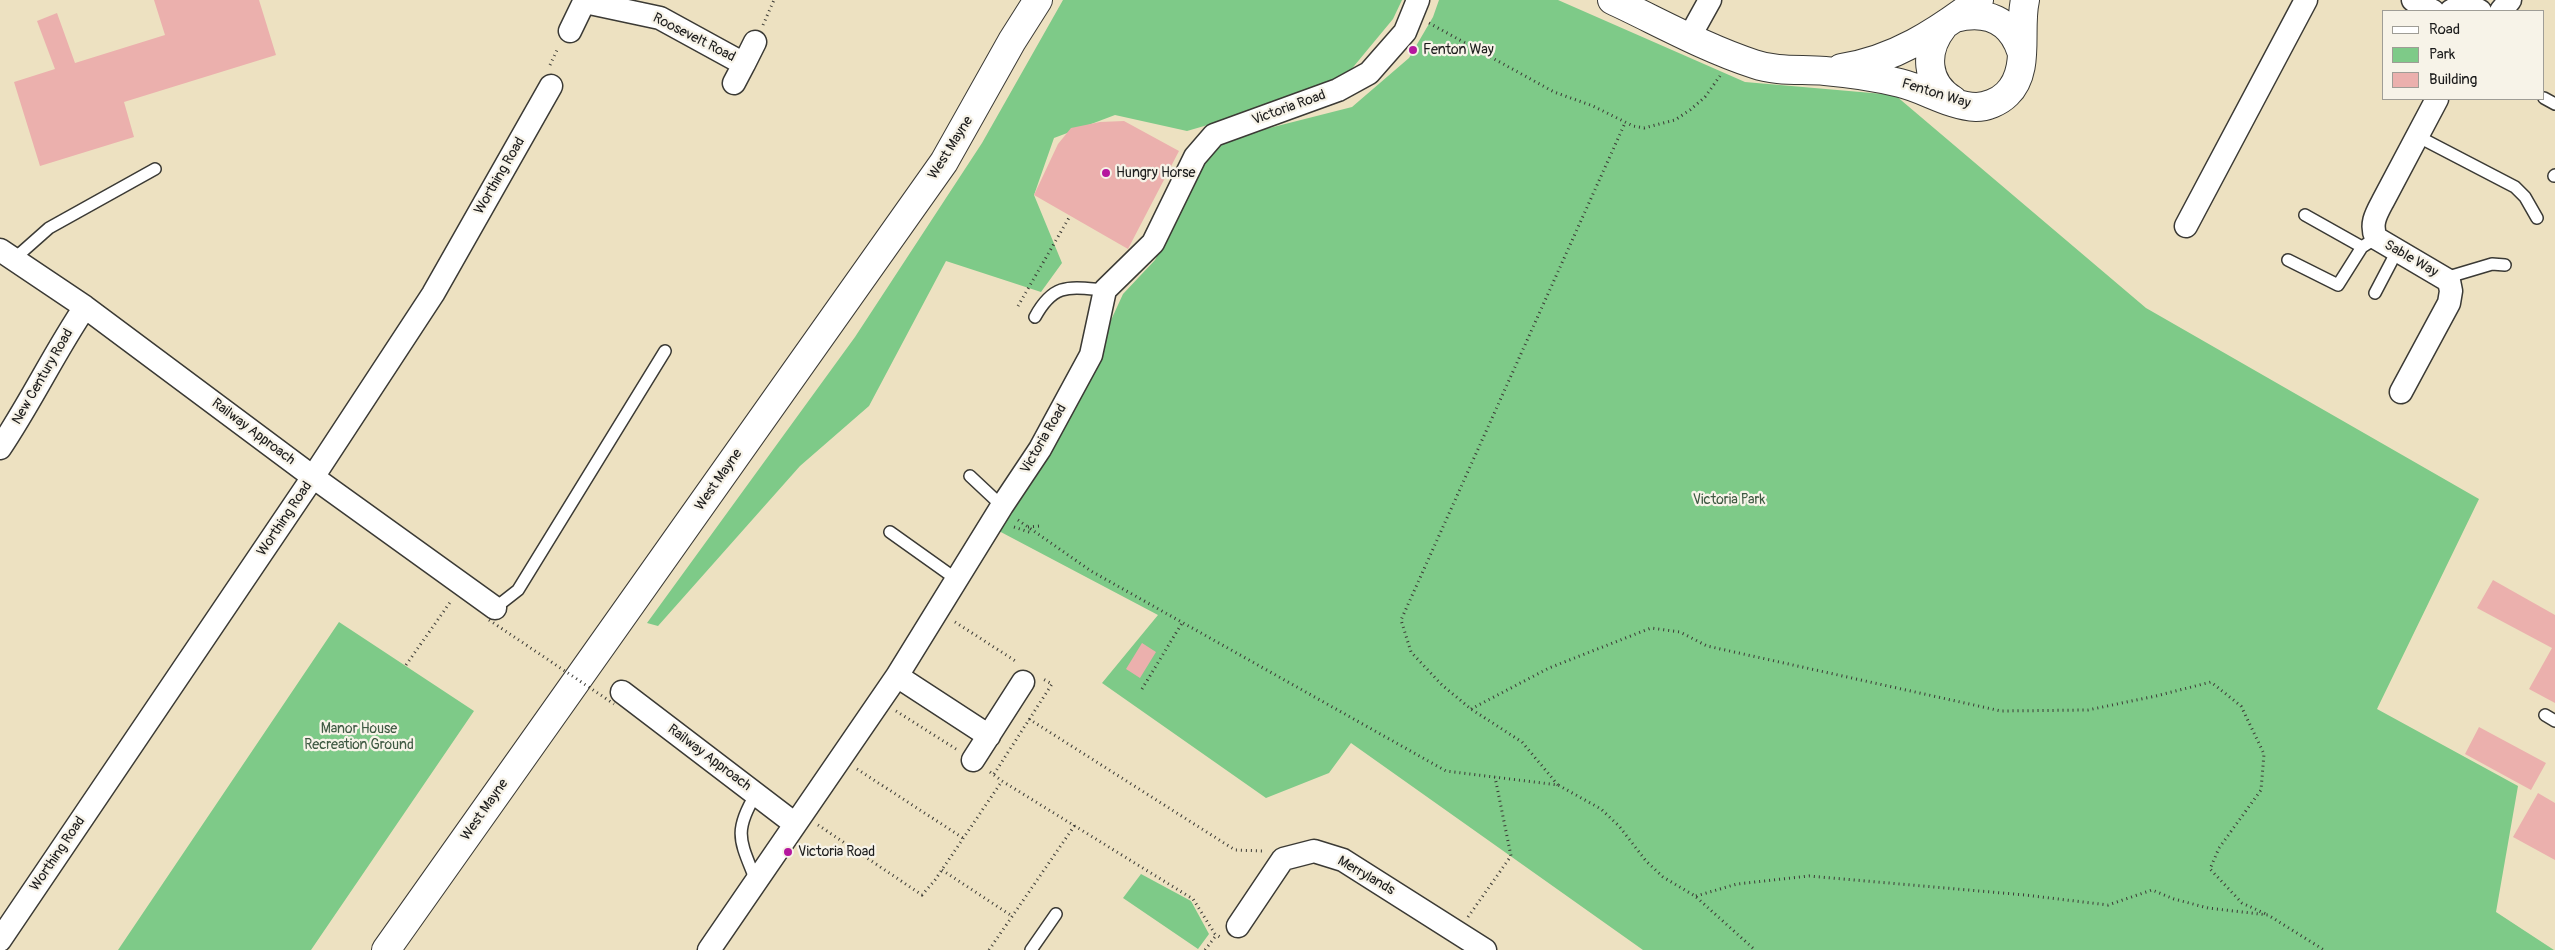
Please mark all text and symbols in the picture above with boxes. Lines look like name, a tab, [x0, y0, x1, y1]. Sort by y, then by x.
street label: Roosevelt Road	[650, 10, 738, 66]
legend	[2382, 10, 2545, 100]
text: Road	[2429, 20, 2460, 39]
place label: Fenton Way	[1423, 42, 1494, 58]
marker: Fenton Way	[1407, 44, 1419, 56]
text: Park	[2429, 45, 2455, 64]
text: Building	[2429, 70, 2477, 89]
street label: Fenton Way	[1900, 76, 1972, 112]
street label: Victoria Road	[1250, 87, 1328, 129]
street label: West Mayne	[925, 113, 977, 183]
street label: Worthing Road	[471, 134, 529, 218]
place label: Hungry Horse	[1116, 165, 1195, 181]
marker: Hungry Horse	[1100, 167, 1112, 179]
street label: Sable Way	[2381, 237, 2441, 281]
street label: New Century Road	[9, 326, 77, 428]
street label: Railway Approach	[208, 395, 298, 469]
street label: Victoria Road	[1017, 401, 1071, 477]
street label: West Mayne	[692, 446, 746, 514]
street label: Worthing Road	[254, 479, 316, 559]
park label: Victoria Park	[1693, 492, 1765, 508]
park label: Manor House Recreation Ground	[304, 721, 414, 754]
street label: Railway Approach	[664, 721, 754, 795]
street label: West Mayne	[458, 776, 512, 844]
street label: Worthing Road	[27, 814, 89, 894]
place label: Victoria Road	[798, 844, 875, 860]
marker: Victoria Road	[782, 846, 794, 858]
street label: Merrylands	[1334, 853, 1398, 899]

